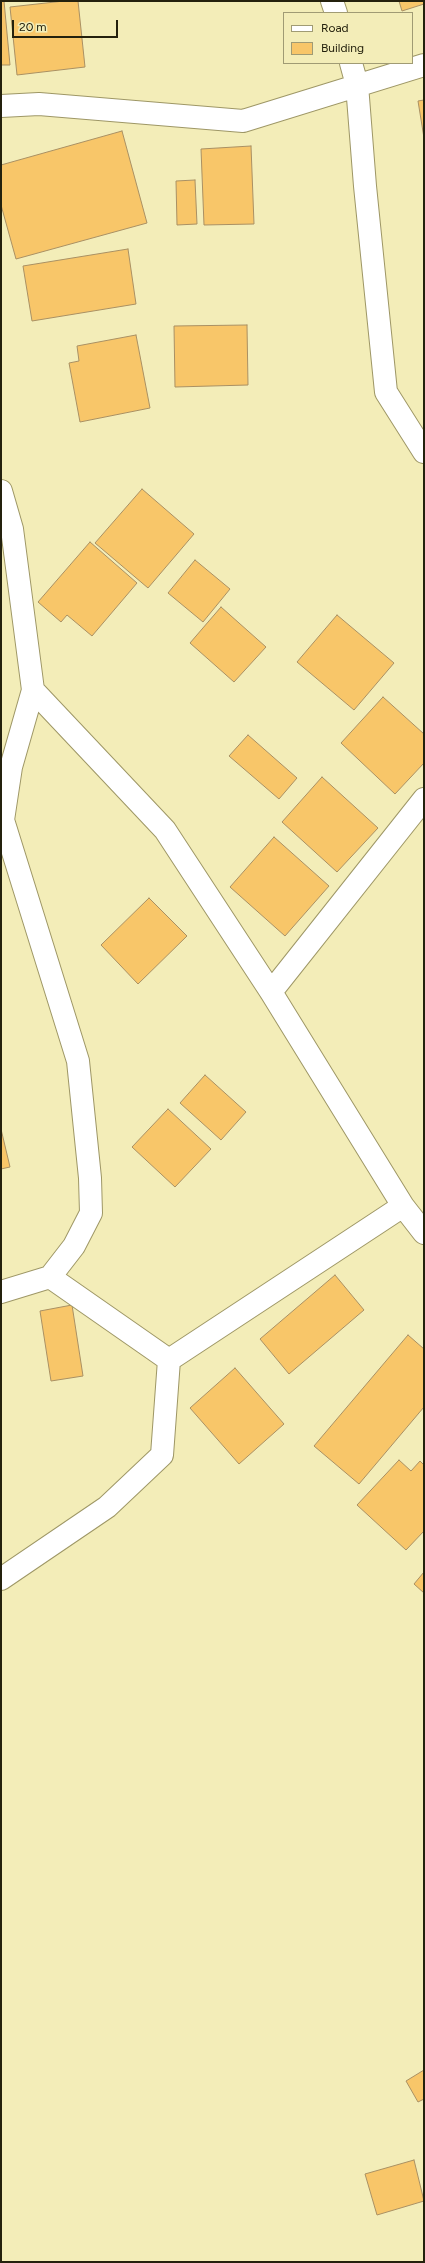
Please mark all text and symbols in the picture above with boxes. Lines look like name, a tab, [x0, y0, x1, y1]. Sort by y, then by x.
scale bar	[14, 12, 120, 38]
legend	[283, 12, 413, 64]
text: 20 m	[19, 20, 47, 34]
text: Road	[321, 21, 349, 35]
text: Building	[321, 41, 364, 55]

